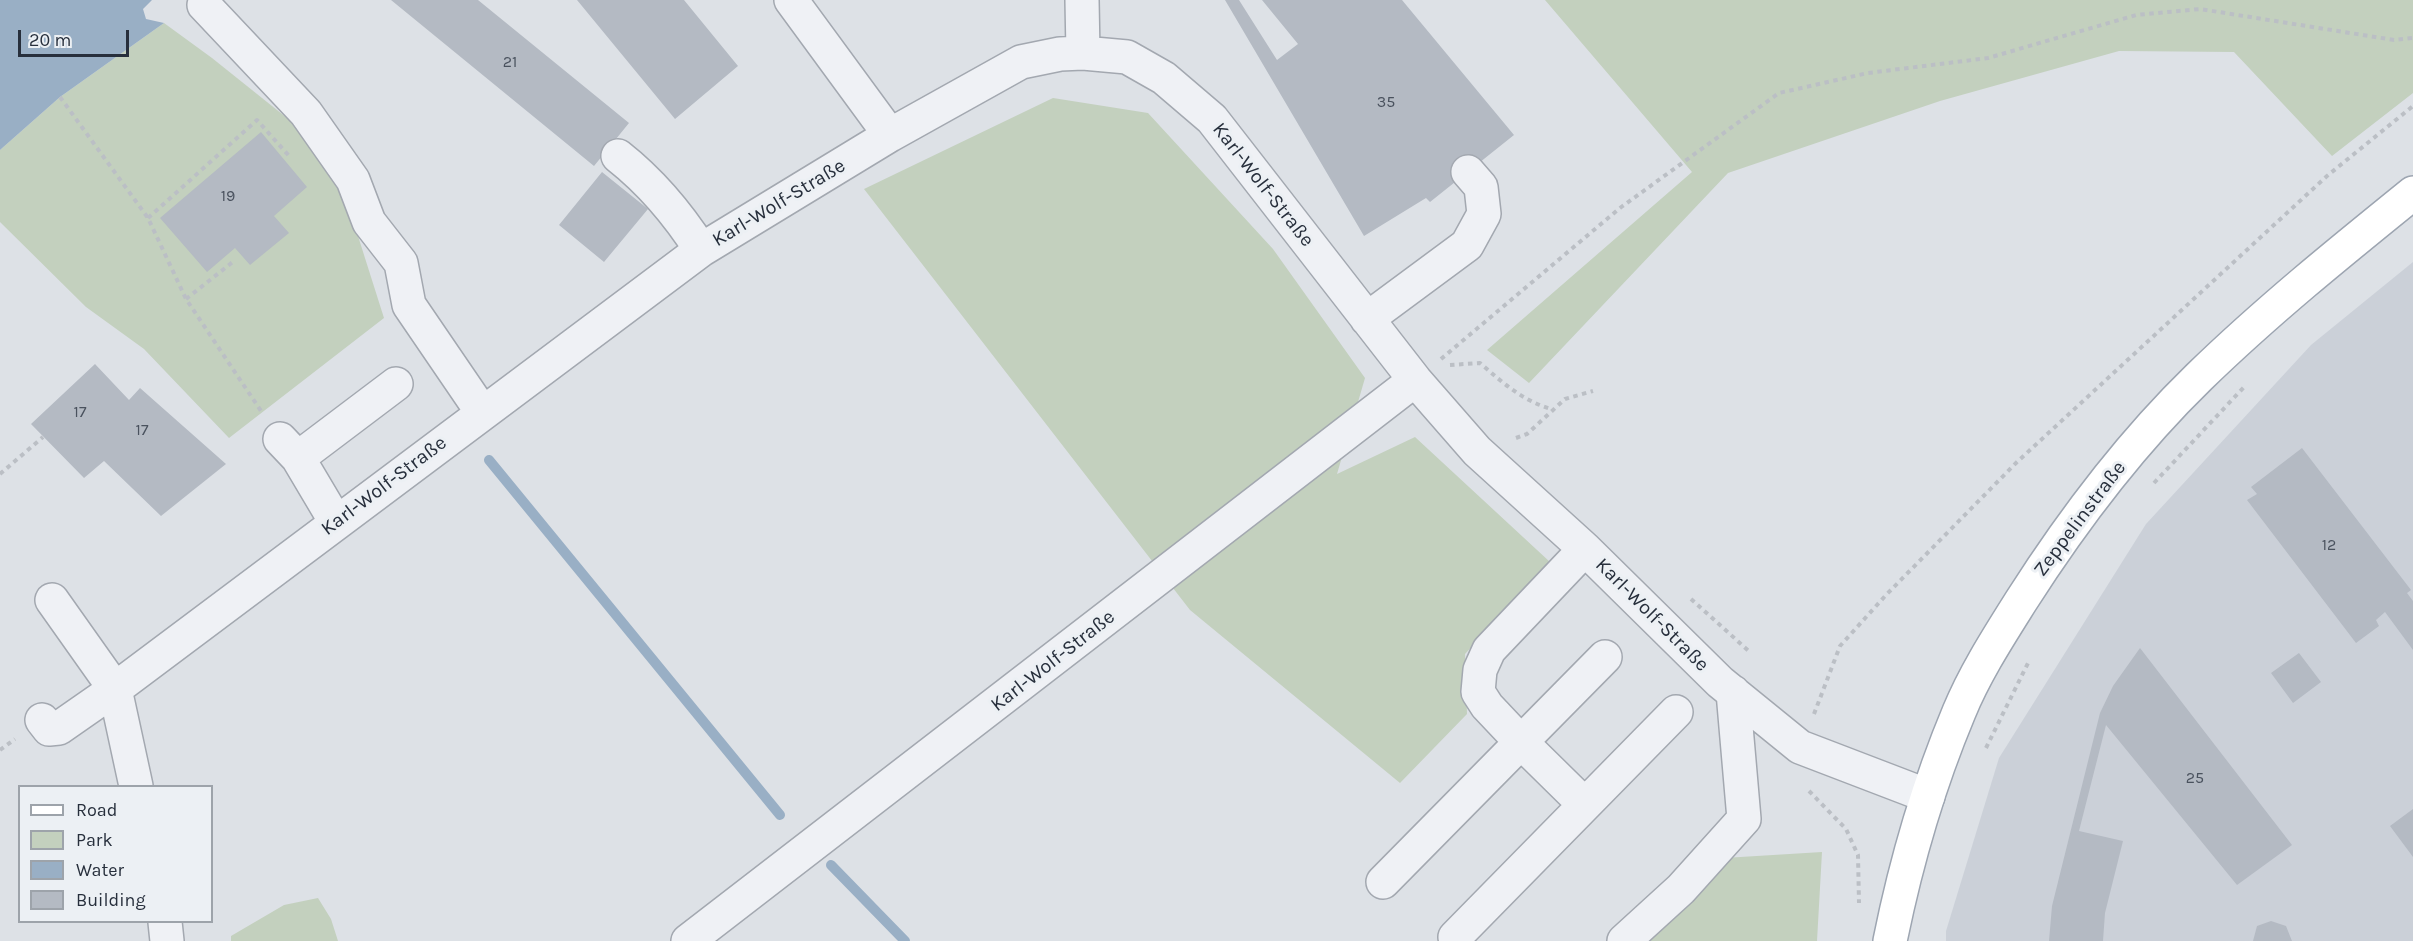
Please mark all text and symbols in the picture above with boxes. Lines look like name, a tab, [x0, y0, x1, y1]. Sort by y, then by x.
scale bar	[21, 18, 132, 56]
text: 20 m	[29, 29, 71, 51]
house number: 21	[503, 52, 517, 72]
house number: 35	[1377, 92, 1395, 112]
street label: Karl-Wolf-Straße	[1207, 118, 1319, 252]
street label: Karl-Wolf-Straße	[708, 154, 850, 252]
house number: 19	[221, 186, 235, 206]
house number: 17	[74, 402, 86, 422]
house number: 17	[136, 420, 148, 440]
street label: Karl-Wolf-Straße	[317, 431, 451, 541]
street label: Zeppelinstraße	[2029, 457, 2131, 581]
house number: 12	[2322, 535, 2336, 555]
street label: Karl-Wolf-Straße	[1590, 553, 1714, 677]
street label: Karl-Wolf-Straße	[986, 605, 1120, 717]
house number: 25	[2186, 768, 2204, 788]
legend	[18, 785, 213, 923]
text: Road	[76, 799, 117, 821]
text: Park	[76, 829, 113, 851]
text: Water	[76, 859, 124, 881]
text: Building	[76, 889, 146, 911]

